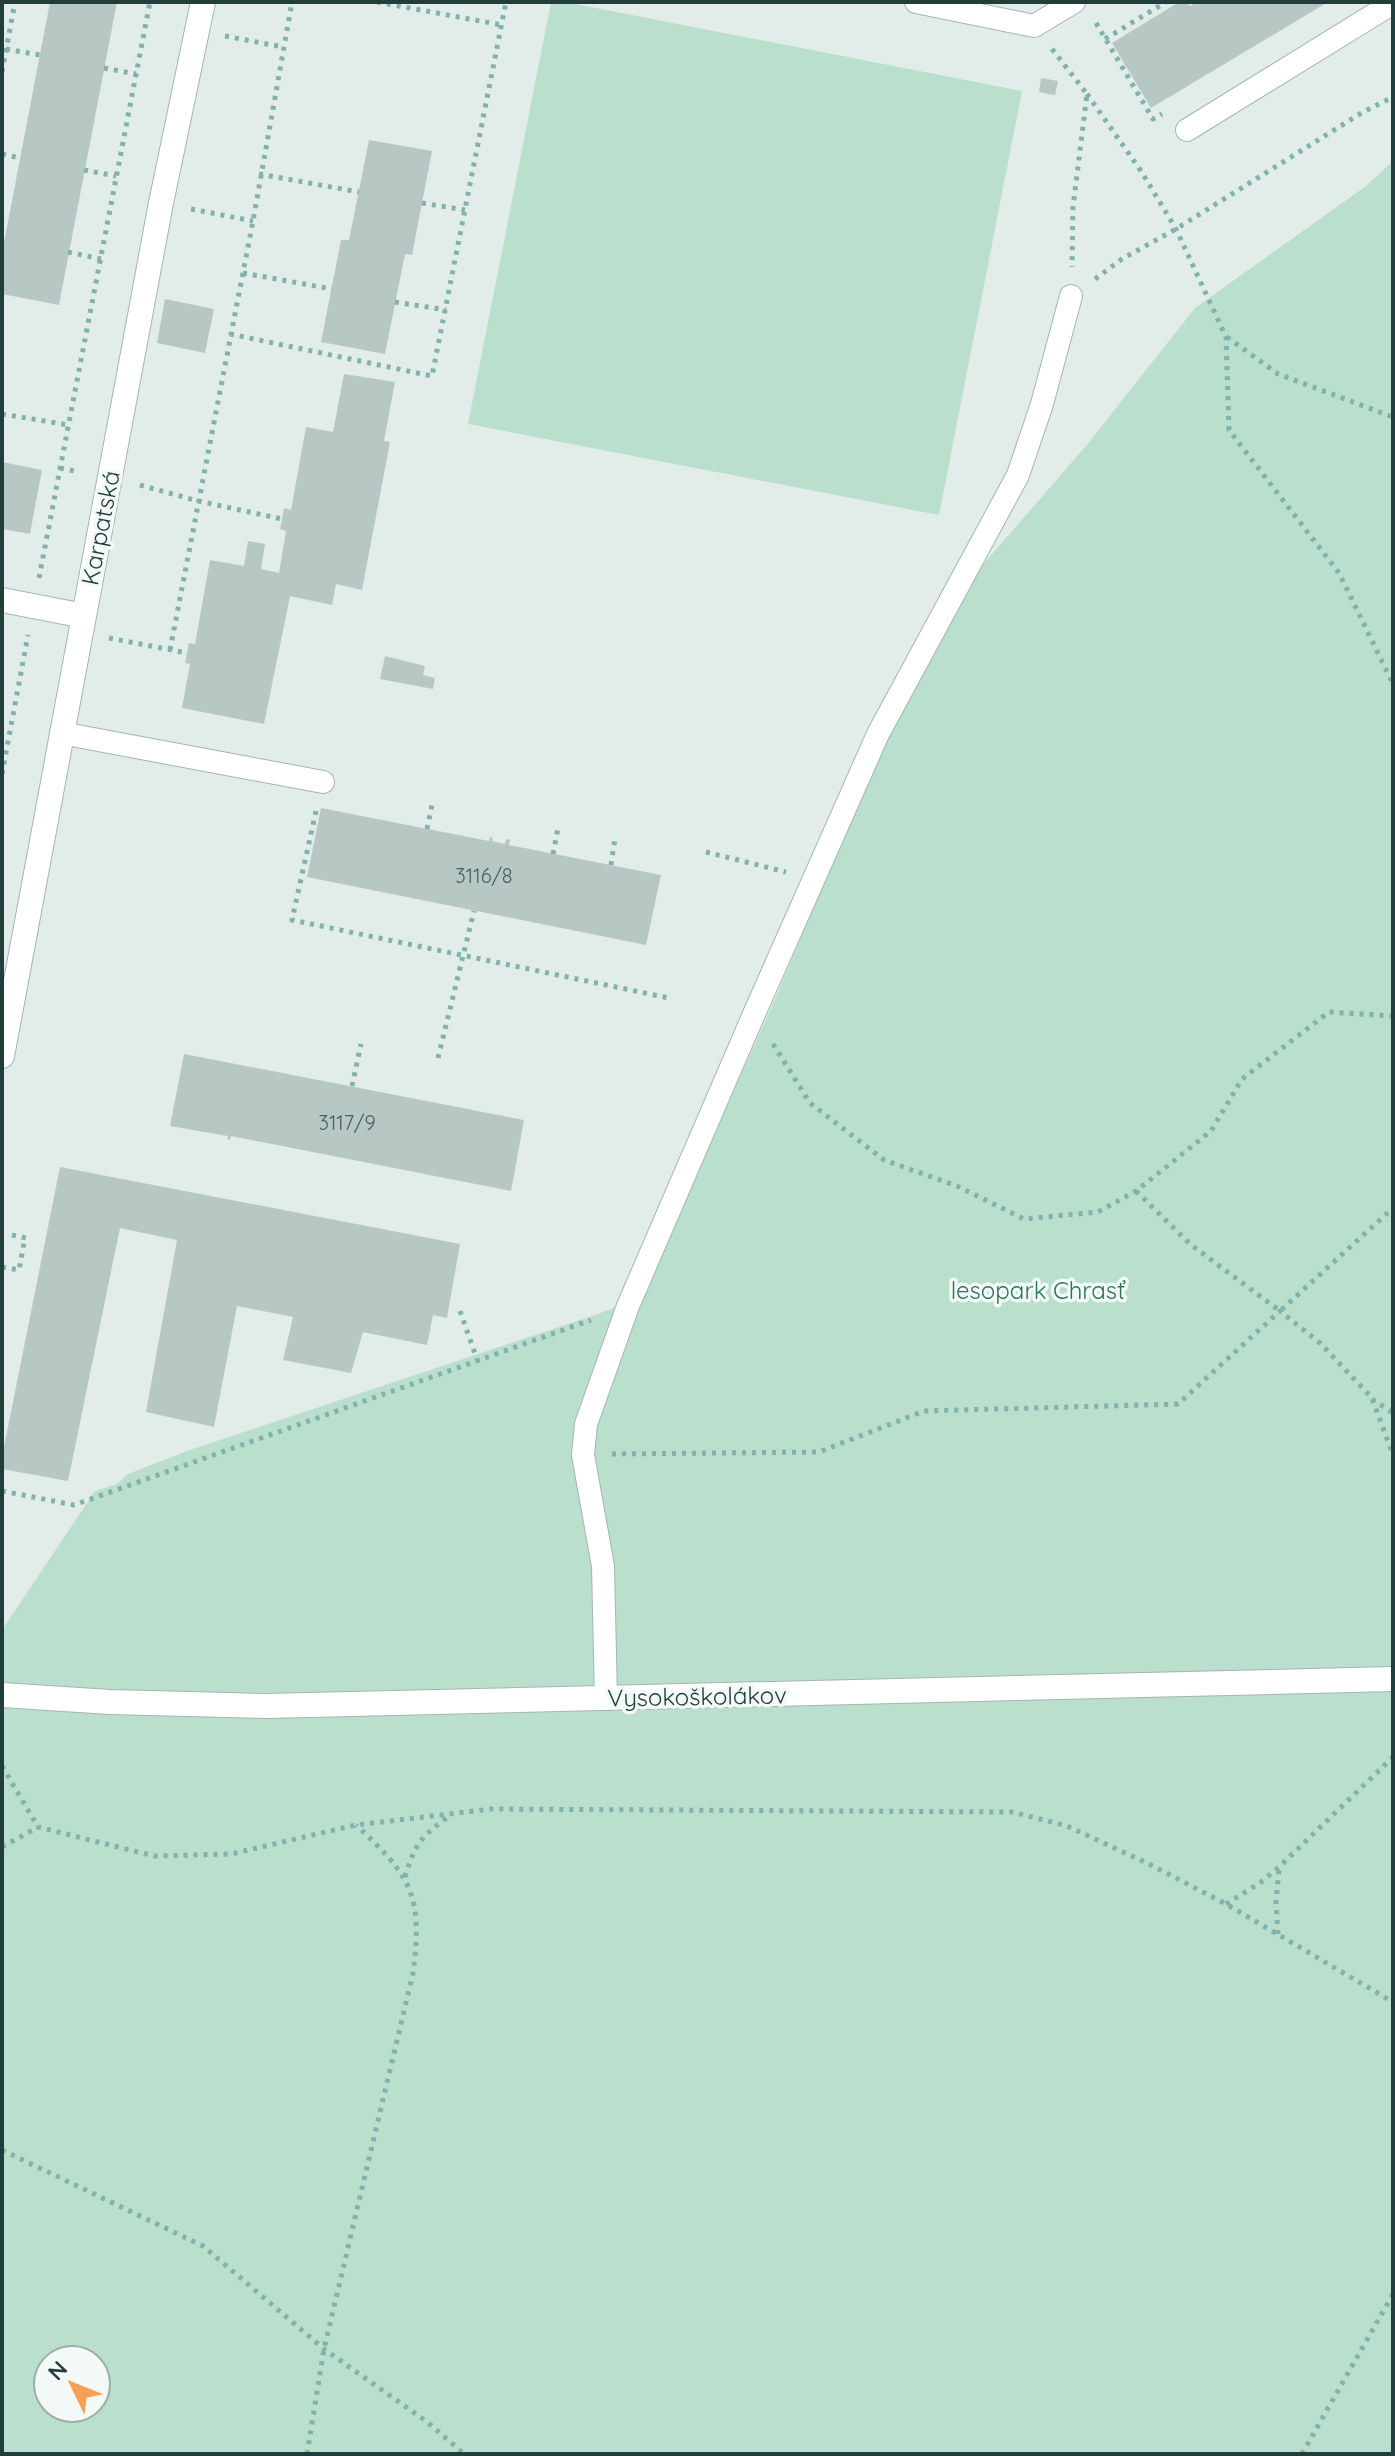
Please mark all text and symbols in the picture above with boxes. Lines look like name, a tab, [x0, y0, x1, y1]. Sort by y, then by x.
street label: Karpatská	[74, 468, 126, 588]
house number: 3116/8	[455, 863, 513, 888]
house number: 3117/9	[318, 1110, 376, 1135]
park label: lesopark Chrasť	[951, 1275, 1126, 1305]
street label: Vysokoškolákov	[607, 1679, 787, 1713]
north arrow	[32, 2344, 112, 2424]
text: N	[42, 2355, 73, 2386]

